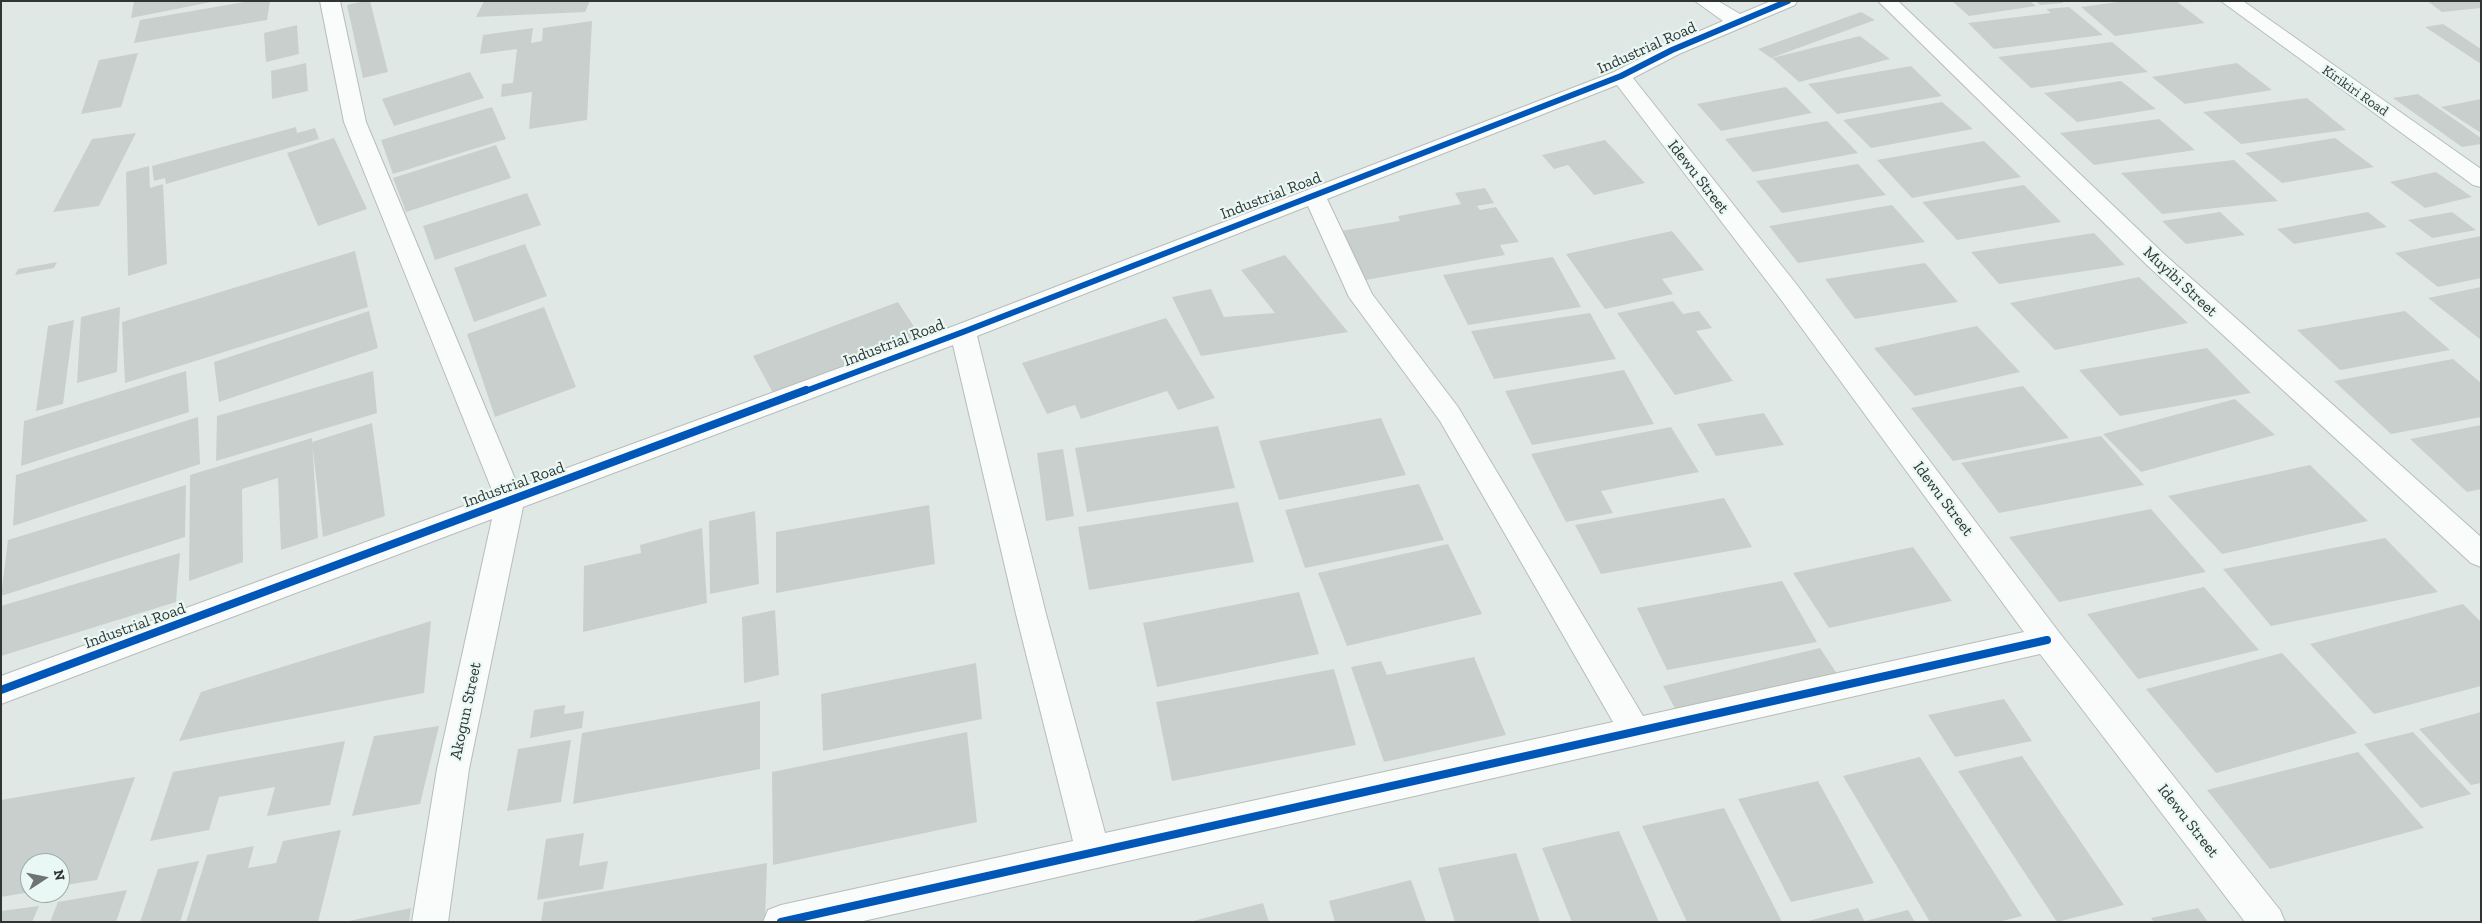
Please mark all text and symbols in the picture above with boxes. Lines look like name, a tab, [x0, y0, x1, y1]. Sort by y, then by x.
street label: Industrial Road	[1595, 18, 1699, 78]
street label: Kirikiri Road	[2319, 62, 2391, 120]
street label: Idewu Street	[1663, 136, 1733, 218]
street label: Industrial Road	[1218, 168, 1324, 224]
street label: Muyibi Street	[2139, 243, 2221, 321]
street label: Industrial Road	[841, 315, 947, 371]
street label: Industrial Road	[461, 458, 567, 512]
street label: Idewu Street	[1909, 458, 1977, 540]
street label: Industrial Road	[82, 599, 188, 653]
street label: Akogun Street	[446, 660, 486, 762]
street label: Idewu Street	[2153, 780, 2223, 862]
north arrow	[20, 853, 70, 903]
text: N	[50, 868, 69, 882]

